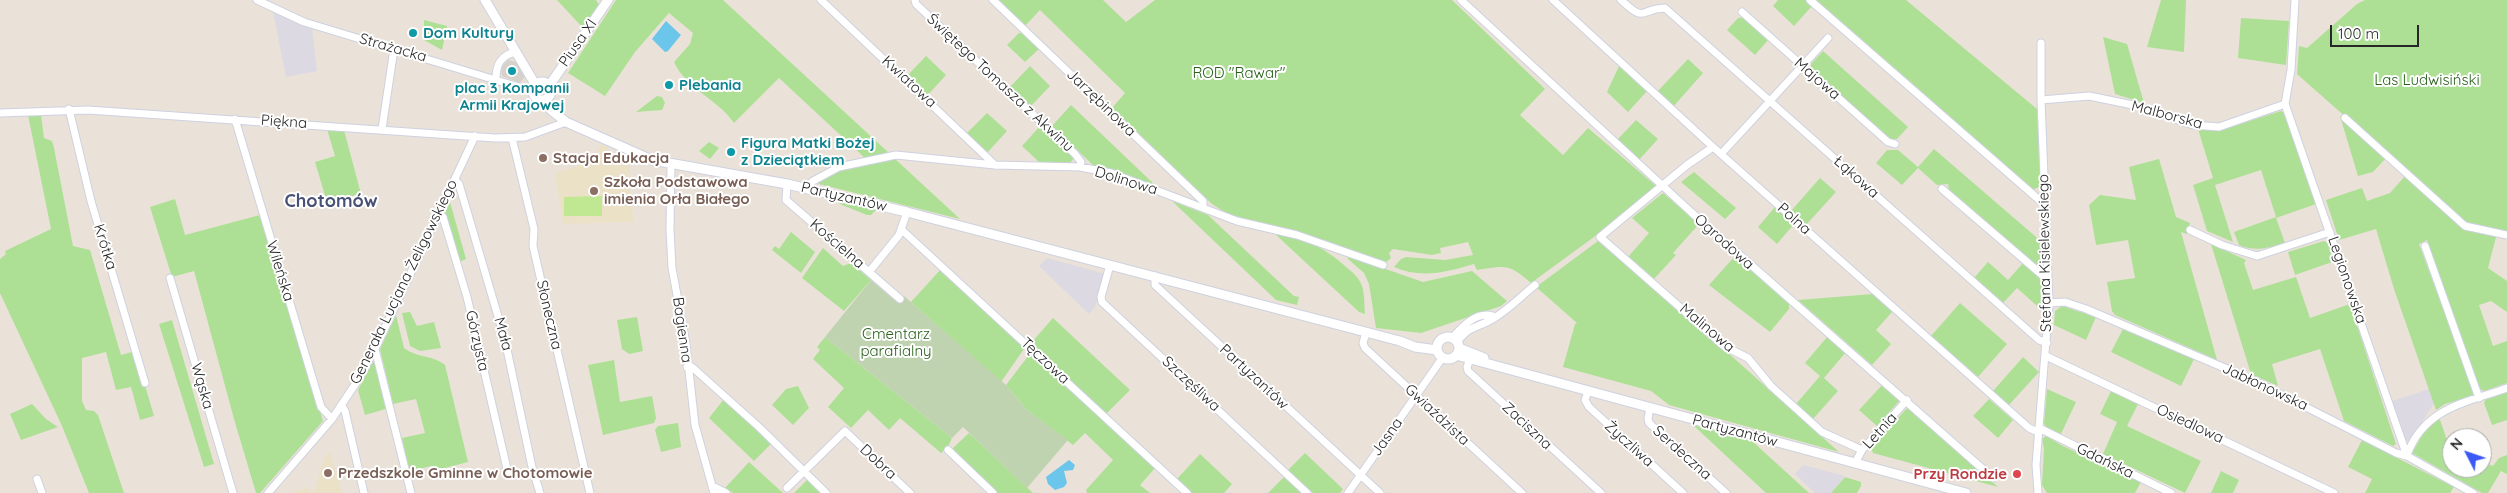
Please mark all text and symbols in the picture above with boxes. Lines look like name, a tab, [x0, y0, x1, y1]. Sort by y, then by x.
street label: Świętego Tomasza z Akwinu	[923, 10, 1077, 156]
scale bar	[2332, 15, 2421, 47]
street label: Piusa XI	[555, 16, 601, 70]
place label: Dom Kultury	[423, 24, 514, 42]
text: 100 m	[2338, 24, 2379, 43]
marker: Dom Kultury	[407, 27, 419, 39]
street label: Strażacka	[357, 30, 429, 66]
street label: Kwiatowa	[878, 52, 940, 112]
street label: Majowa	[1790, 54, 1844, 104]
park label: ROD "Rawar"	[1192, 64, 1286, 82]
marker: plac 3 Kompanii Armii Krajowej	[506, 65, 518, 77]
street label: Jarzębinowa	[1063, 65, 1139, 141]
park label: Las Ludwisiński	[2374, 71, 2480, 89]
place label: Plebania	[679, 76, 742, 94]
place label: plac 3 Kompanii Armii Krajowej	[455, 79, 569, 114]
marker: Plebania	[663, 79, 675, 91]
street label: Malborska	[2129, 97, 2205, 133]
street label: Piękna	[260, 111, 308, 133]
place label: Figura Matki Bożej z Dzieciątkiem	[741, 134, 875, 169]
marker: Figura Matki Bożej z Dzieciątkiem	[725, 146, 737, 158]
place label: Stacja Edukacja	[553, 149, 669, 167]
marker: Stacja Edukacja	[537, 152, 549, 164]
street label: Łąkowa	[1830, 152, 1882, 202]
street label: Dolinowa	[1092, 163, 1160, 199]
place label: Szkoła Podstawowa imienia Orła Białego	[604, 173, 750, 208]
street label: Stefana Kisielewskiego	[2035, 174, 2055, 332]
street label: Generała Lucjana Żeligowskiego	[346, 177, 462, 387]
street label: Partyzantów	[799, 178, 889, 216]
marker: Szkoła Podstawowa imienia Orła Białego	[588, 185, 600, 197]
district label: Chotomów	[284, 191, 378, 213]
street label: Polna	[1773, 199, 1815, 239]
street label: Ogrodowa	[1691, 211, 1757, 273]
street label: Kościelna	[806, 215, 868, 273]
street label: Krótka	[90, 222, 120, 272]
street label: Legionowska	[2324, 234, 2370, 326]
street label: Wileńska	[262, 239, 298, 303]
street label: Słoneczna	[532, 278, 566, 352]
street label: Bagienna	[668, 296, 696, 364]
street label: Malinowa	[1676, 300, 1738, 356]
street label: Górzysta	[461, 309, 493, 373]
street label: Mała	[490, 315, 516, 353]
park label: Cmentarz parafialny	[860, 325, 932, 360]
street label: Tęczowa	[1017, 334, 1073, 388]
street label: Partyzantów	[1216, 341, 1292, 413]
street label: Szczęśliwa	[1158, 353, 1224, 415]
street label: Jabłonowska	[2219, 359, 2311, 415]
street label: Wąska	[187, 361, 217, 411]
street label: Gwiaździsta	[1401, 380, 1473, 450]
street label: Zaciszna	[1498, 398, 1556, 454]
street label: Osiedlowa	[2154, 401, 2226, 447]
street label: Letnia	[1859, 409, 1901, 453]
street label: Partyzantów	[1690, 411, 1780, 451]
street label: Jasna	[1367, 414, 1407, 460]
street label: Życzliwa	[1601, 417, 1657, 471]
street label: Serdeczna	[1649, 422, 1715, 484]
north arrow	[2442, 428, 2492, 478]
text: N	[2446, 434, 2467, 454]
street label: Gdańska	[2073, 439, 2137, 483]
street label: Dobra	[856, 441, 900, 483]
place label: Przedszkole Gminne w Chotomowie	[338, 464, 592, 482]
place label: Przy Rondzie	[1914, 465, 2007, 483]
marker: Przedszkole Gminne w Chotomowie	[322, 467, 334, 479]
marker: Przy Rondzie	[2011, 468, 2023, 480]

